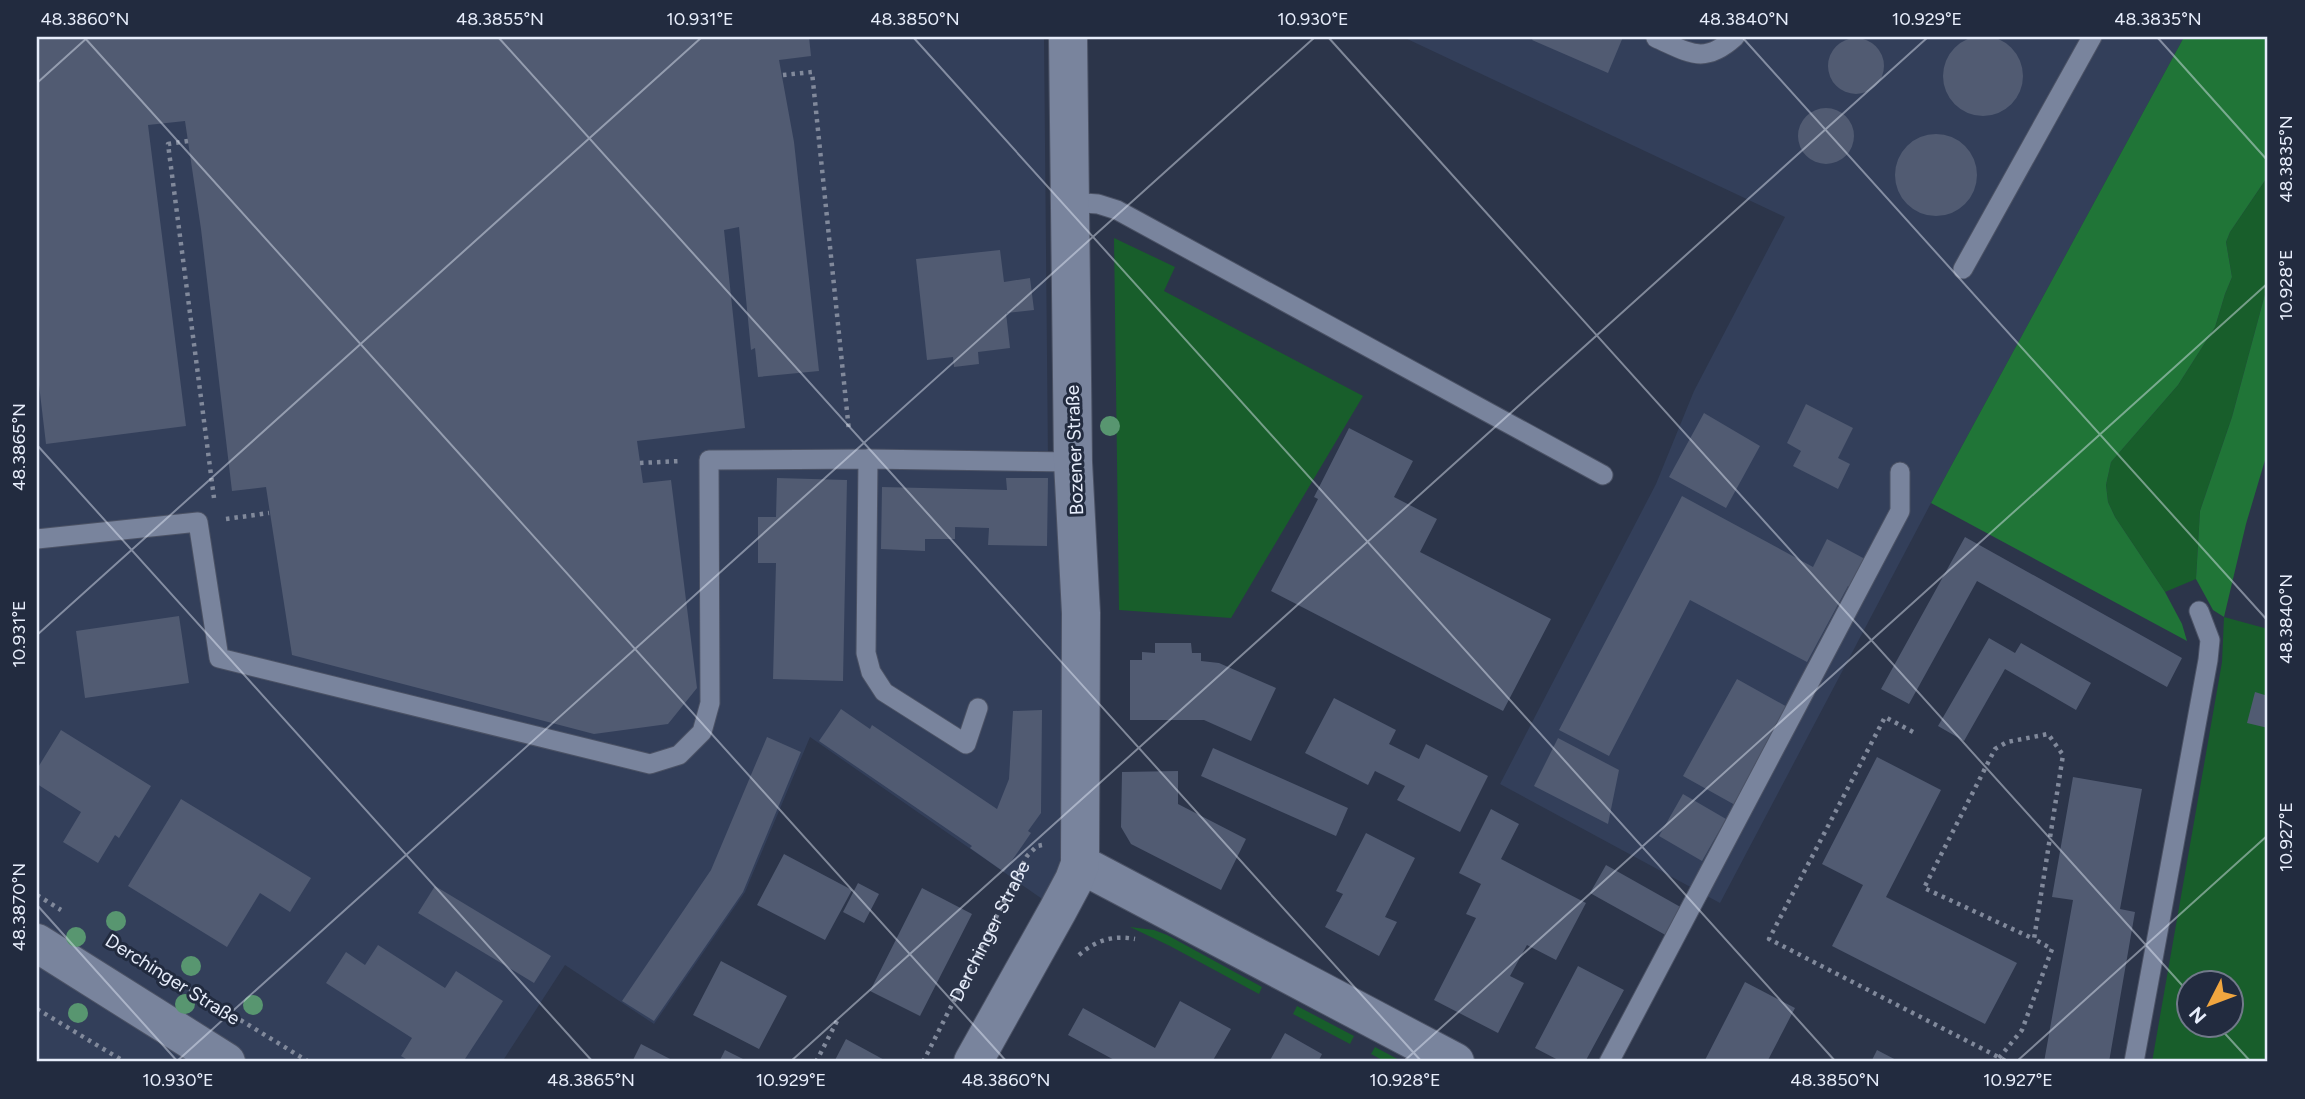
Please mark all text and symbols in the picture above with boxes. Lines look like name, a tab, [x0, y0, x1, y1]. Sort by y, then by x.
text: 48.3860°N	[40, 8, 130, 30]
text: 48.3855°N	[456, 8, 544, 30]
text: 10.931°E	[666, 8, 734, 30]
text: 48.3850°N	[870, 8, 960, 30]
text: 10.930°E	[1277, 8, 1349, 30]
text: 48.3840°N	[1699, 8, 1789, 30]
text: 10.929°E	[1892, 8, 1962, 30]
text: 48.3835°N	[2114, 8, 2202, 30]
text: 48.3835°N	[2275, 115, 2297, 203]
text: 10.928°E	[2275, 249, 2297, 321]
street label: Bozener Straße	[1061, 384, 1088, 516]
text: 48.3865°N	[8, 403, 30, 491]
text: 48.3840°N	[2275, 574, 2297, 664]
text: 10.931°E	[8, 600, 30, 668]
text: 10.927°E	[2275, 802, 2297, 872]
street label: Derchinger Straße	[945, 857, 1035, 1005]
text: 48.3870°N	[8, 863, 30, 951]
street label: Derchinger Straße	[101, 929, 244, 1030]
north arrow	[2176, 970, 2246, 1040]
text: N	[2184, 1002, 2211, 1028]
text: 10.930°E	[142, 1069, 214, 1091]
text: 48.3865°N	[547, 1069, 635, 1091]
text: 10.929°E	[756, 1069, 826, 1091]
text: 48.3860°N	[961, 1069, 1051, 1091]
text: 10.928°E	[1369, 1069, 1441, 1091]
text: 48.3850°N	[1790, 1069, 1880, 1091]
text: 10.927°E	[1983, 1069, 2053, 1091]

